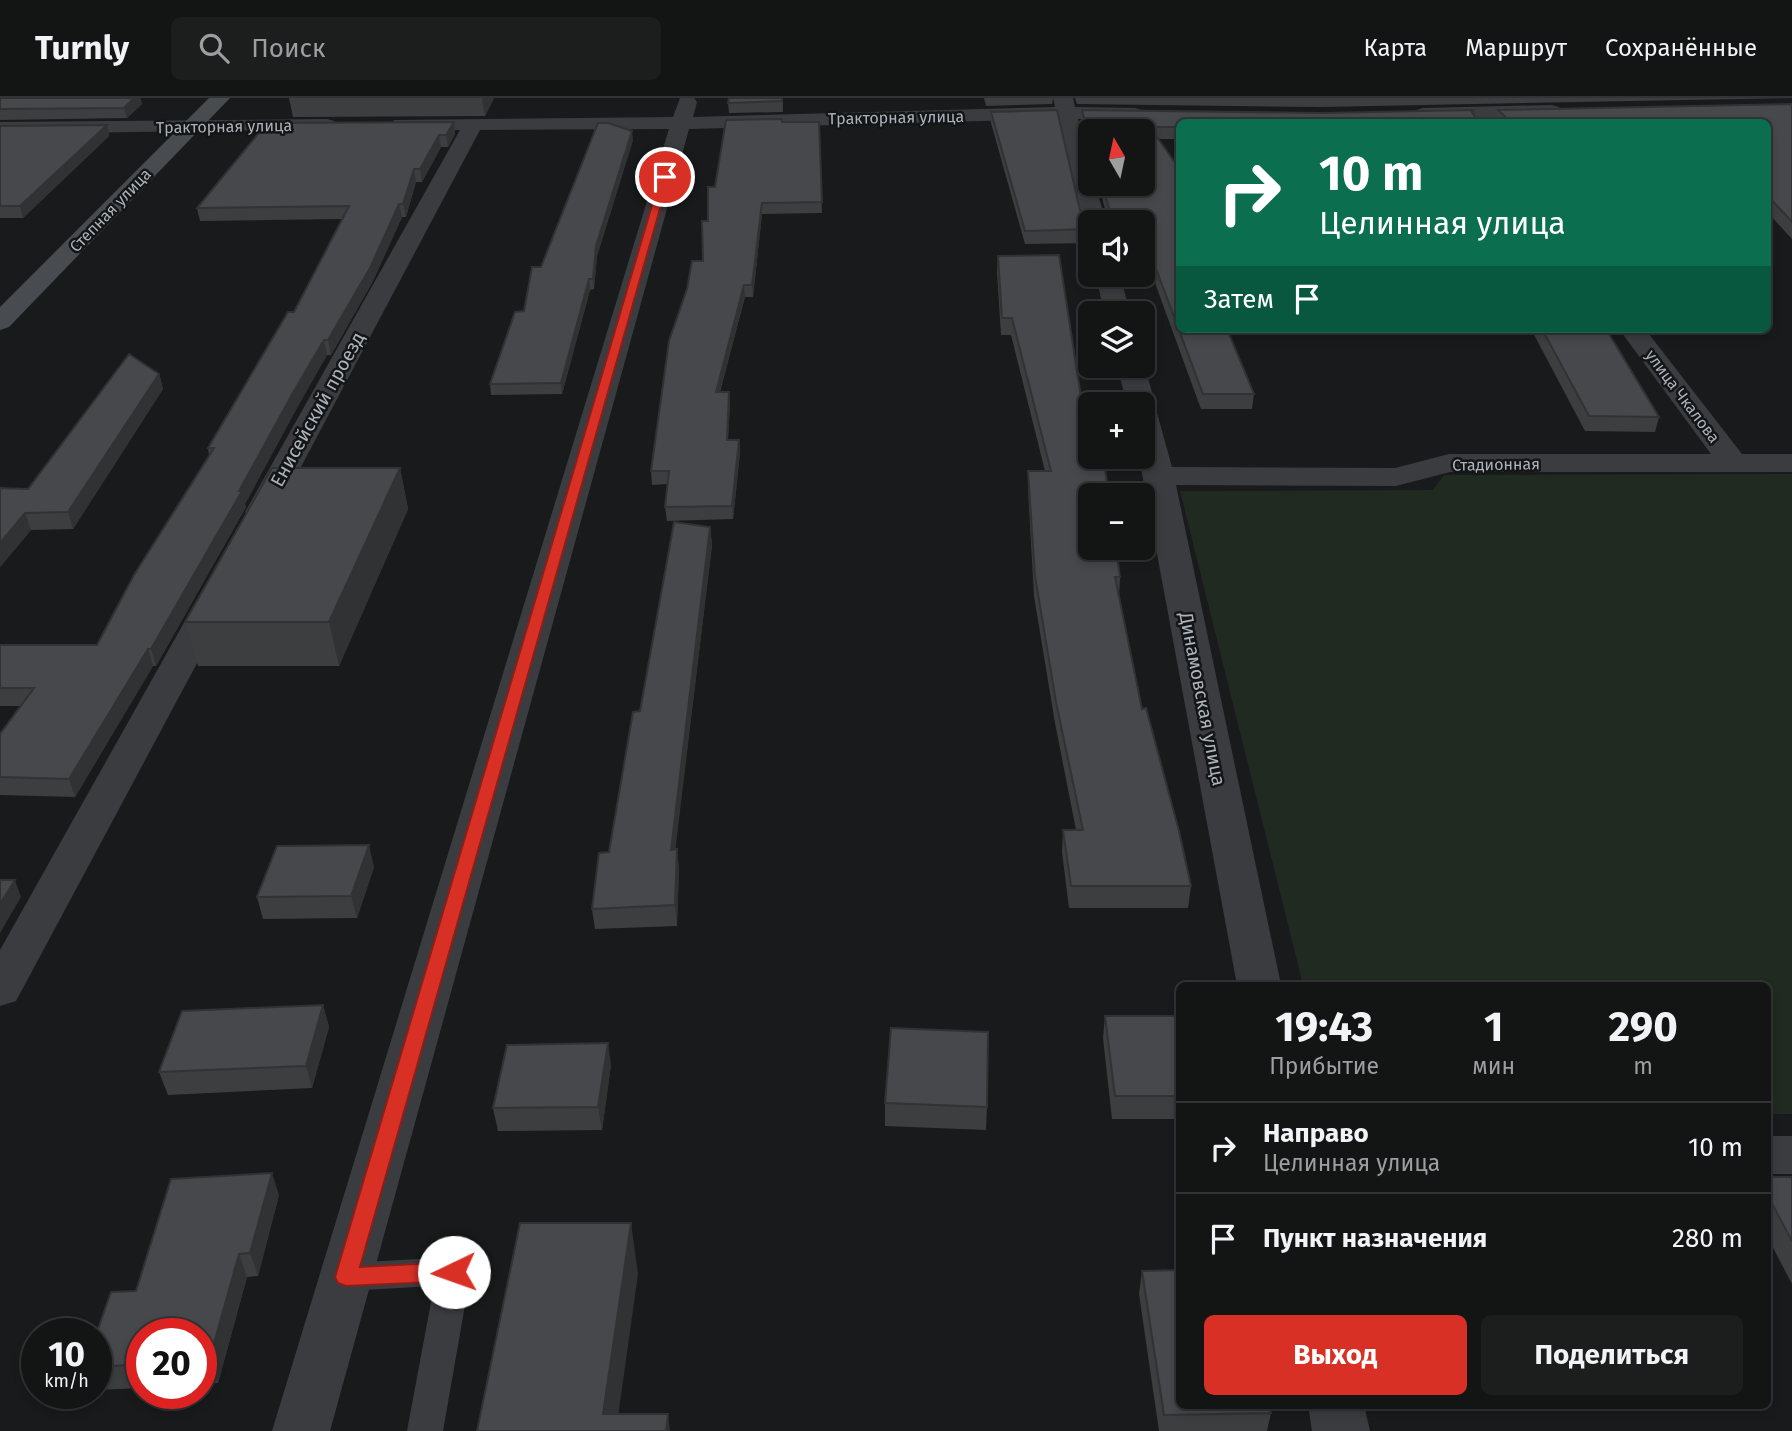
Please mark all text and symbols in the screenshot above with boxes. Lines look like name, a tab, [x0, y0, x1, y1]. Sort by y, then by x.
search box	[171, 17, 661, 80]
text: Turnly	[35, 28, 129, 68]
icon: search	[195, 29, 233, 67]
text: Поиск	[251, 33, 325, 64]
text: Карта	[1364, 34, 1427, 62]
text: Маршрут	[1465, 34, 1567, 62]
text: Сохранённые	[1605, 34, 1757, 62]
street label: Тракторная улица	[828, 107, 964, 128]
street label: Тракторная улица	[156, 116, 292, 137]
north arrow	[1078, 119, 1155, 196]
map controls	[1078, 119, 1155, 560]
text: 10 m	[1319, 144, 1423, 203]
pin	[635, 147, 695, 207]
icon: right	[1204, 147, 1295, 238]
icon: arrive	[646, 158, 684, 196]
street label: Степная улица	[66, 165, 155, 256]
text: Целинная улица	[1319, 204, 1566, 242]
button: sound	[1078, 210, 1155, 287]
icon: arrive	[1288, 280, 1326, 318]
text: Затем	[1204, 284, 1274, 315]
button: layers	[1078, 301, 1155, 378]
street label: Енисейский проезд	[265, 328, 369, 491]
street label: улица Чкалова	[1641, 346, 1724, 447]
button: +	[1078, 392, 1155, 469]
street label: Стадионная	[1452, 454, 1540, 475]
button: −	[1078, 483, 1155, 560]
street label: Динамовская улица	[1174, 609, 1231, 788]
text: 19:43	[1275, 1002, 1373, 1052]
text: 1	[1484, 1002, 1504, 1052]
text: 290	[1608, 1002, 1678, 1052]
text: Прибытие	[1269, 1052, 1379, 1080]
text: мин	[1472, 1052, 1515, 1080]
text: m	[1633, 1052, 1653, 1080]
text: Направо	[1263, 1118, 1369, 1149]
icon: right	[1204, 1129, 1242, 1167]
text: 10 m	[1688, 1132, 1743, 1163]
text: Целинная улица	[1263, 1149, 1440, 1177]
icon: arrive	[1204, 1220, 1242, 1258]
text: Пункт назначения	[1263, 1223, 1487, 1254]
text: 280 m	[1672, 1223, 1743, 1254]
position arrow	[417, 1235, 491, 1309]
button: Выход	[1204, 1315, 1467, 1395]
button: Поделиться	[1481, 1315, 1743, 1395]
speed limit sign: 20	[126, 1318, 217, 1409]
text: 10	[48, 1333, 85, 1375]
text: km/h	[44, 1370, 89, 1392]

